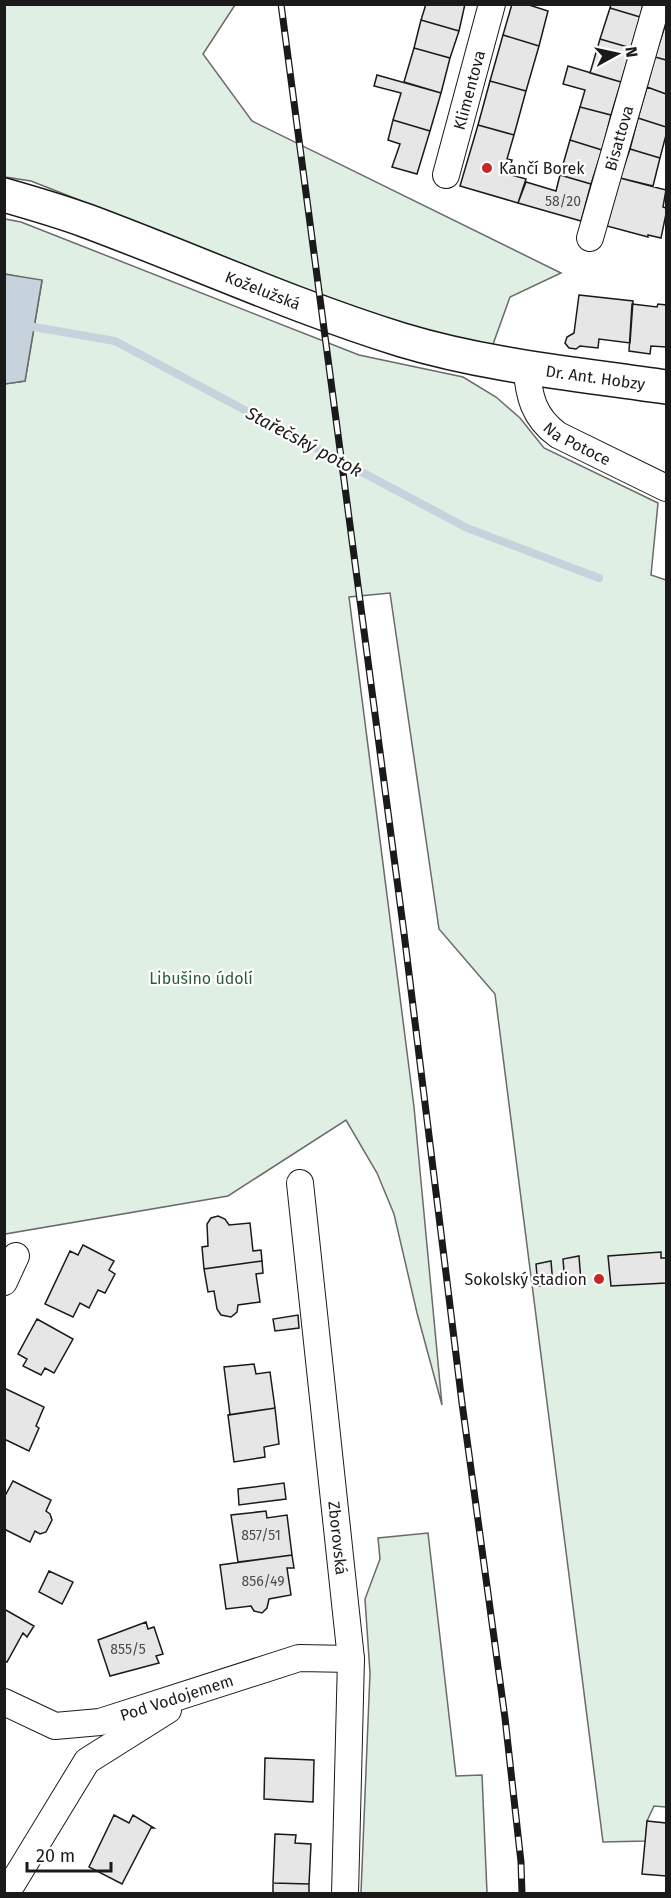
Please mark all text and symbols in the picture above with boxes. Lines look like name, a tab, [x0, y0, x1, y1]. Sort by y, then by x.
north arrow	[587, 24, 647, 84]
text: N	[621, 45, 642, 59]
street label: Klimentova	[449, 48, 489, 132]
street label: Bisattova	[600, 103, 637, 173]
place label: Kančí Borek	[499, 159, 585, 178]
marker: Kančí Borek	[480, 161, 494, 175]
house number: 58/20	[545, 193, 581, 210]
street label: Koželužská	[223, 267, 303, 313]
street label: Dr. Ant. Hobzy	[544, 361, 647, 393]
water label: Stařečský potok	[241, 402, 366, 482]
street label: Na Potoce	[540, 418, 614, 469]
park label: Libušino údolí	[149, 969, 253, 988]
place label: Sokolský stadion	[464, 1270, 587, 1289]
marker: Sokolský stadion	[592, 1272, 606, 1286]
street label: Zborovská	[325, 1500, 351, 1576]
house number: 857/51	[241, 1527, 281, 1544]
house number: 856/49	[241, 1573, 285, 1590]
house number: 855/5	[110, 1641, 146, 1658]
street label: Pod Vodojemem	[117, 1670, 236, 1725]
scale bar	[27, 1835, 111, 1873]
text: 20 m	[36, 1845, 75, 1867]

